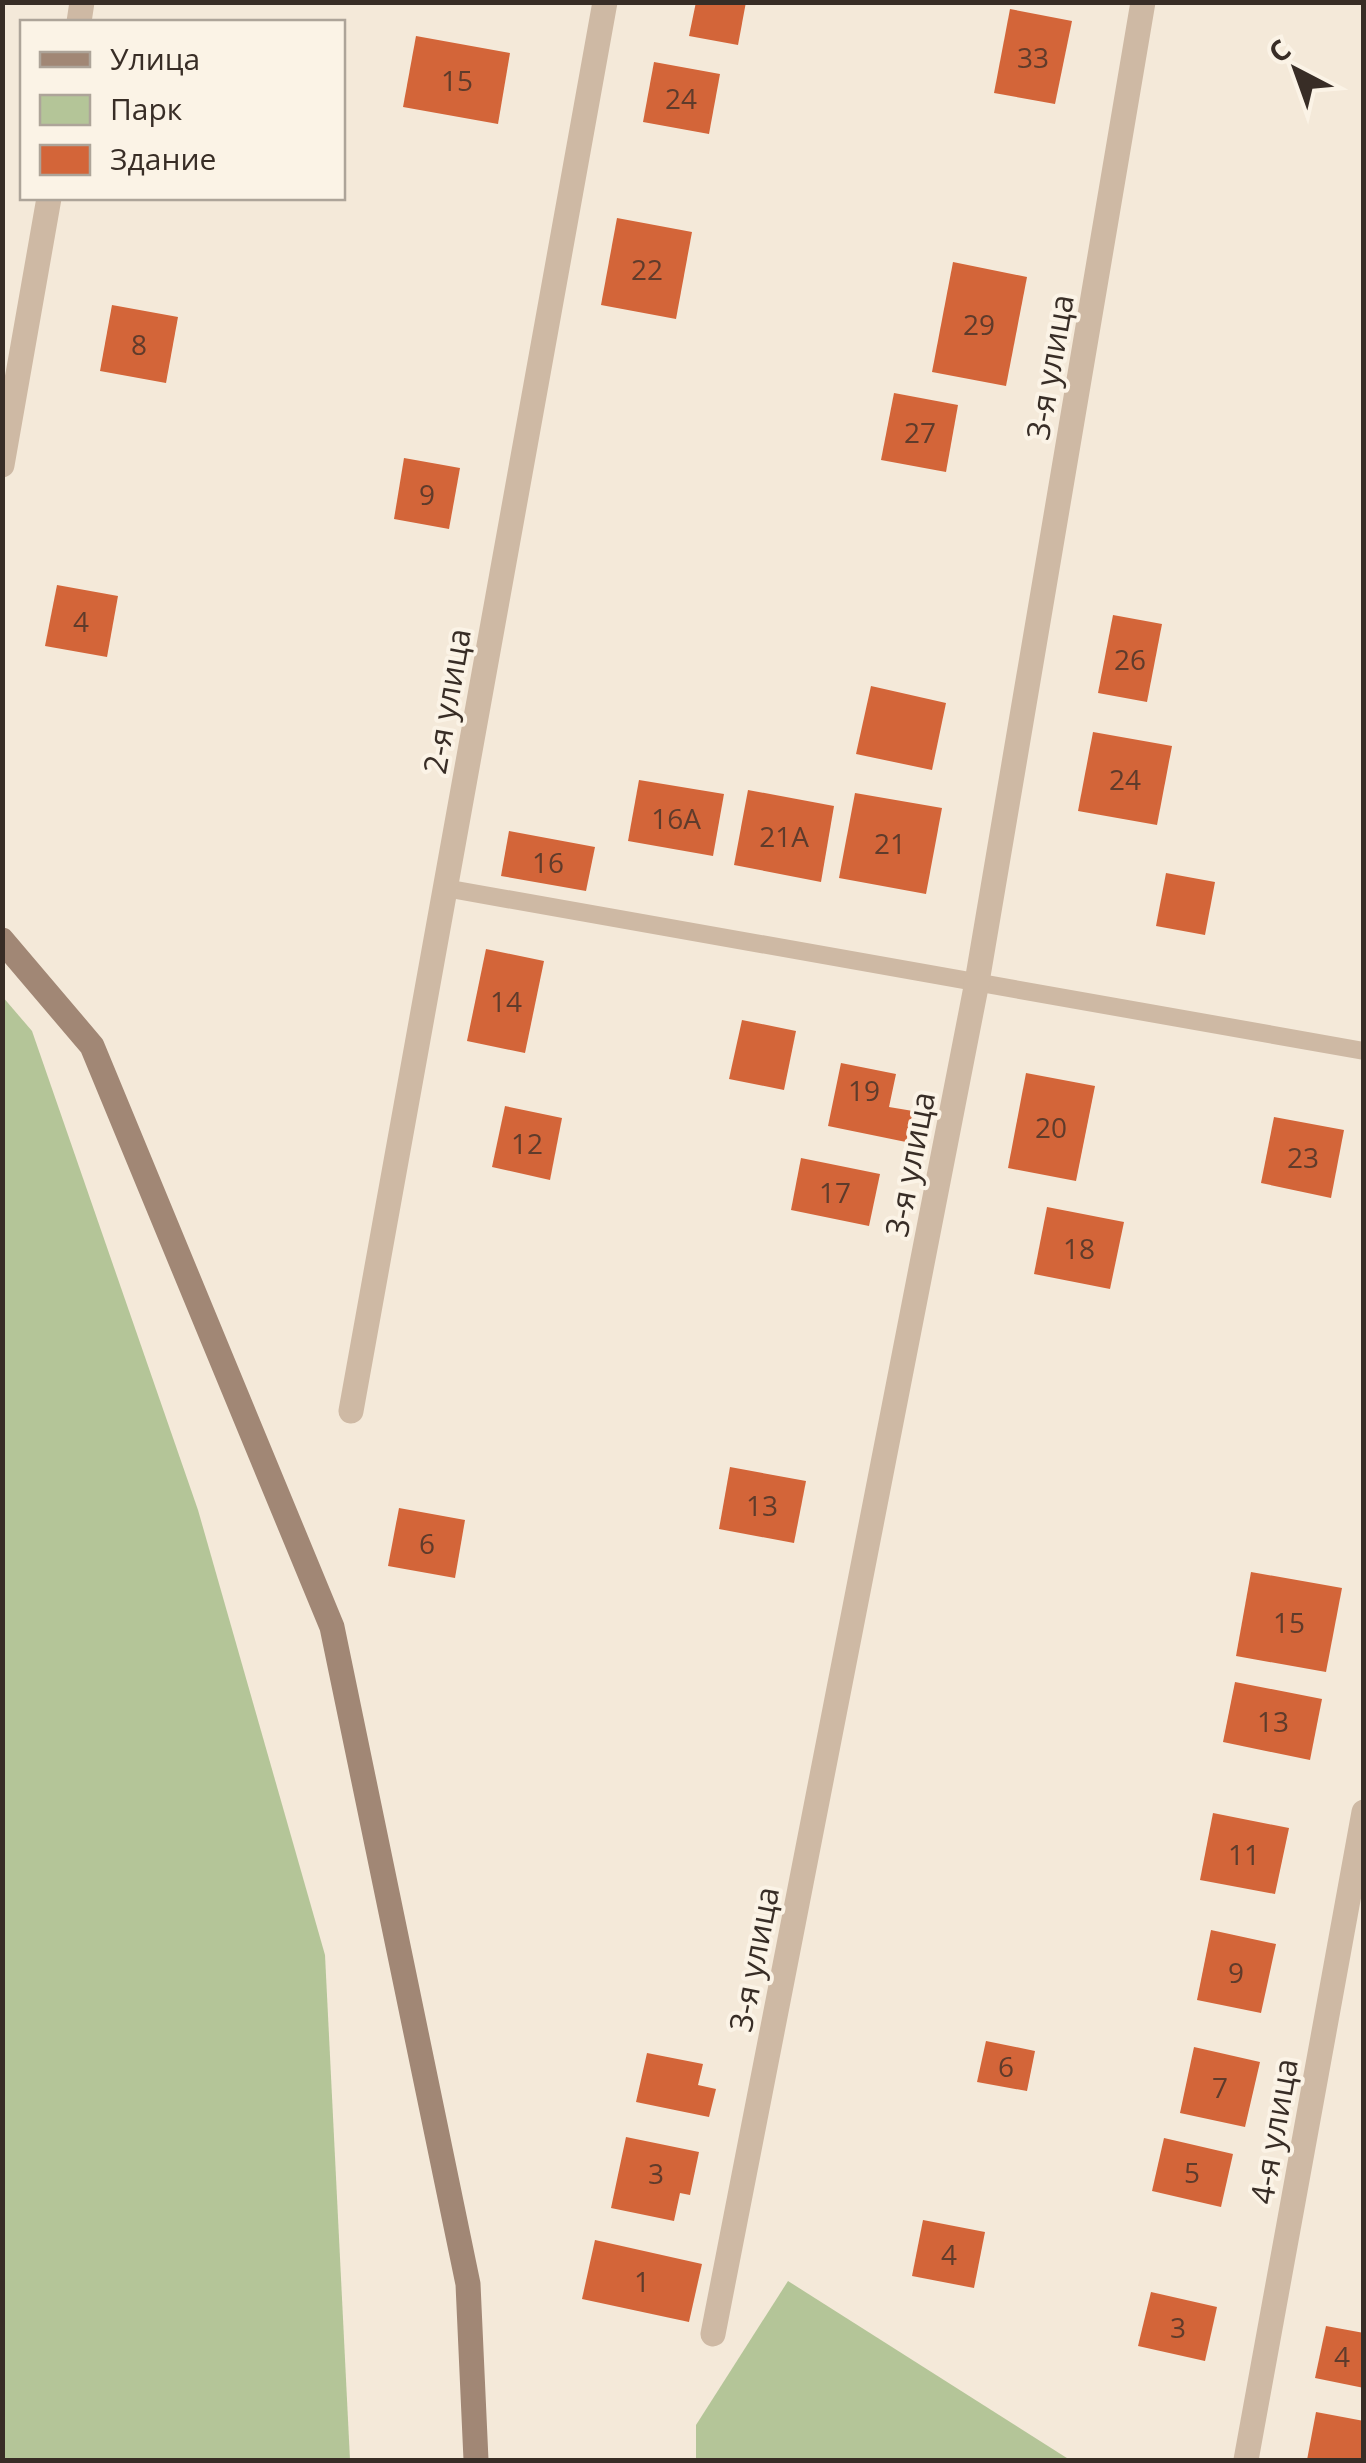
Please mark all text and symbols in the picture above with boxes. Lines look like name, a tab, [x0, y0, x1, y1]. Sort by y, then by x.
legend	[20, 20, 345, 200]
north arrow	[1246, 20, 1346, 120]
text: С	[1260, 30, 1298, 71]
text: Улица	[110, 38, 200, 79]
house number: 33	[1017, 38, 1049, 76]
house number: 15	[441, 61, 473, 99]
house number: 24	[665, 79, 697, 117]
text: Парк	[110, 88, 183, 129]
text: Здание	[110, 138, 216, 179]
house number: 22	[631, 250, 663, 288]
street label: 3-я улица	[1015, 291, 1083, 443]
house number: 29	[963, 305, 995, 343]
house number: 8	[131, 325, 147, 363]
house number: 27	[904, 413, 936, 451]
house number: 9	[419, 475, 435, 513]
house number: 4	[73, 602, 89, 640]
street label: 2-я улица	[412, 625, 480, 777]
house number: 26	[1114, 640, 1146, 678]
house number: 24	[1109, 760, 1141, 798]
house number: 16А	[651, 799, 701, 837]
house number: 21А	[759, 817, 809, 855]
house number: 21	[874, 824, 906, 862]
house number: 16	[532, 843, 564, 881]
house number: 14	[490, 982, 522, 1020]
house number: 19	[848, 1071, 880, 1109]
street label: 3-я улица	[874, 1088, 944, 1240]
house number: 20	[1035, 1108, 1067, 1146]
house number: 12	[511, 1124, 543, 1162]
house number: 23	[1287, 1138, 1319, 1176]
house number: 17	[819, 1173, 851, 1211]
house number: 18	[1063, 1229, 1095, 1267]
house number: 13	[746, 1486, 778, 1524]
house number: 6	[419, 1524, 435, 1562]
house number: 15	[1273, 1603, 1305, 1641]
house number: 13	[1257, 1702, 1289, 1740]
house number: 11	[1228, 1835, 1260, 1873]
street label: 3-я улица	[718, 1883, 788, 2035]
house number: 9	[1228, 1953, 1244, 1991]
house number: 6	[998, 2047, 1014, 2085]
street label: 4-я улица	[1239, 2055, 1307, 2207]
house number: 7	[1212, 2068, 1228, 2106]
house number: 5	[1184, 2153, 1200, 2191]
house number: 3	[648, 2154, 664, 2192]
house number: 4	[941, 2235, 957, 2273]
house number: 1	[634, 2262, 650, 2300]
house number: 3	[1170, 2308, 1186, 2346]
house number: 4	[1334, 2337, 1350, 2375]

